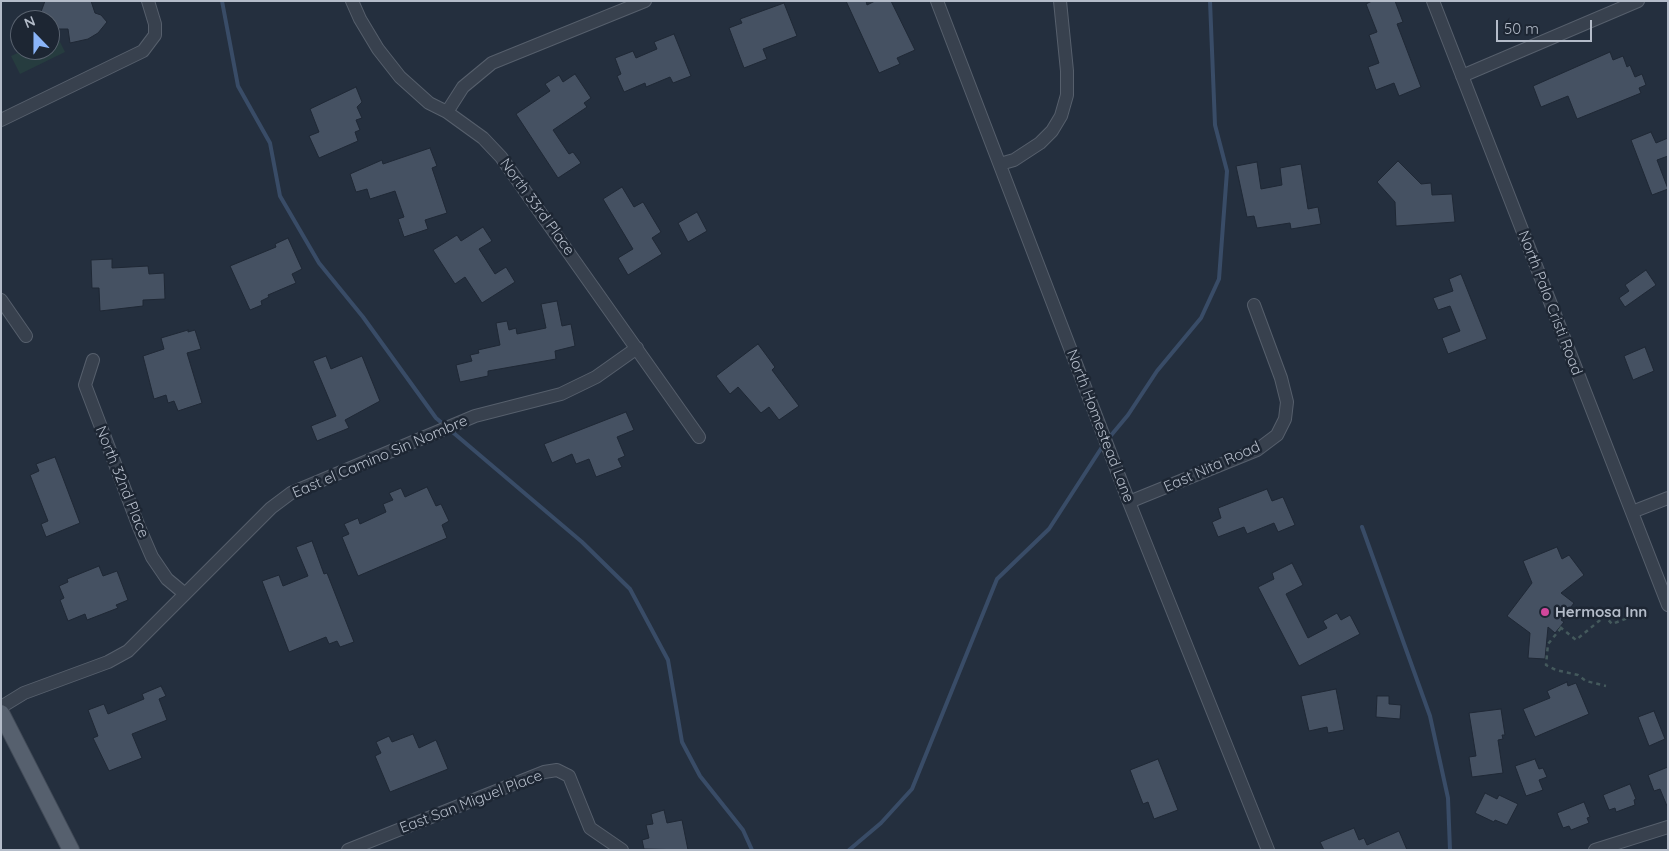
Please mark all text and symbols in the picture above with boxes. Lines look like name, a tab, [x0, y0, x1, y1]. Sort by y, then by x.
north arrow	[10, 10, 60, 60]
scale bar	[1499, 10, 1595, 42]
text: N	[22, 12, 38, 32]
text: 50 m	[1504, 19, 1539, 38]
street label: North 33rd Place	[496, 155, 578, 259]
street label: North Palo Cristi Road	[1514, 228, 1586, 378]
street label: North Homestead Lane	[1062, 347, 1138, 505]
street label: East el Camino Sin Nombre	[290, 412, 470, 502]
street label: North 32nd Place	[91, 423, 153, 541]
street label: East Nita Road	[1161, 438, 1263, 496]
place label: Hermosa Inn	[1555, 603, 1647, 621]
marker: Hermosa Inn	[1539, 606, 1551, 618]
street label: East San Miguel Place	[397, 766, 545, 838]

